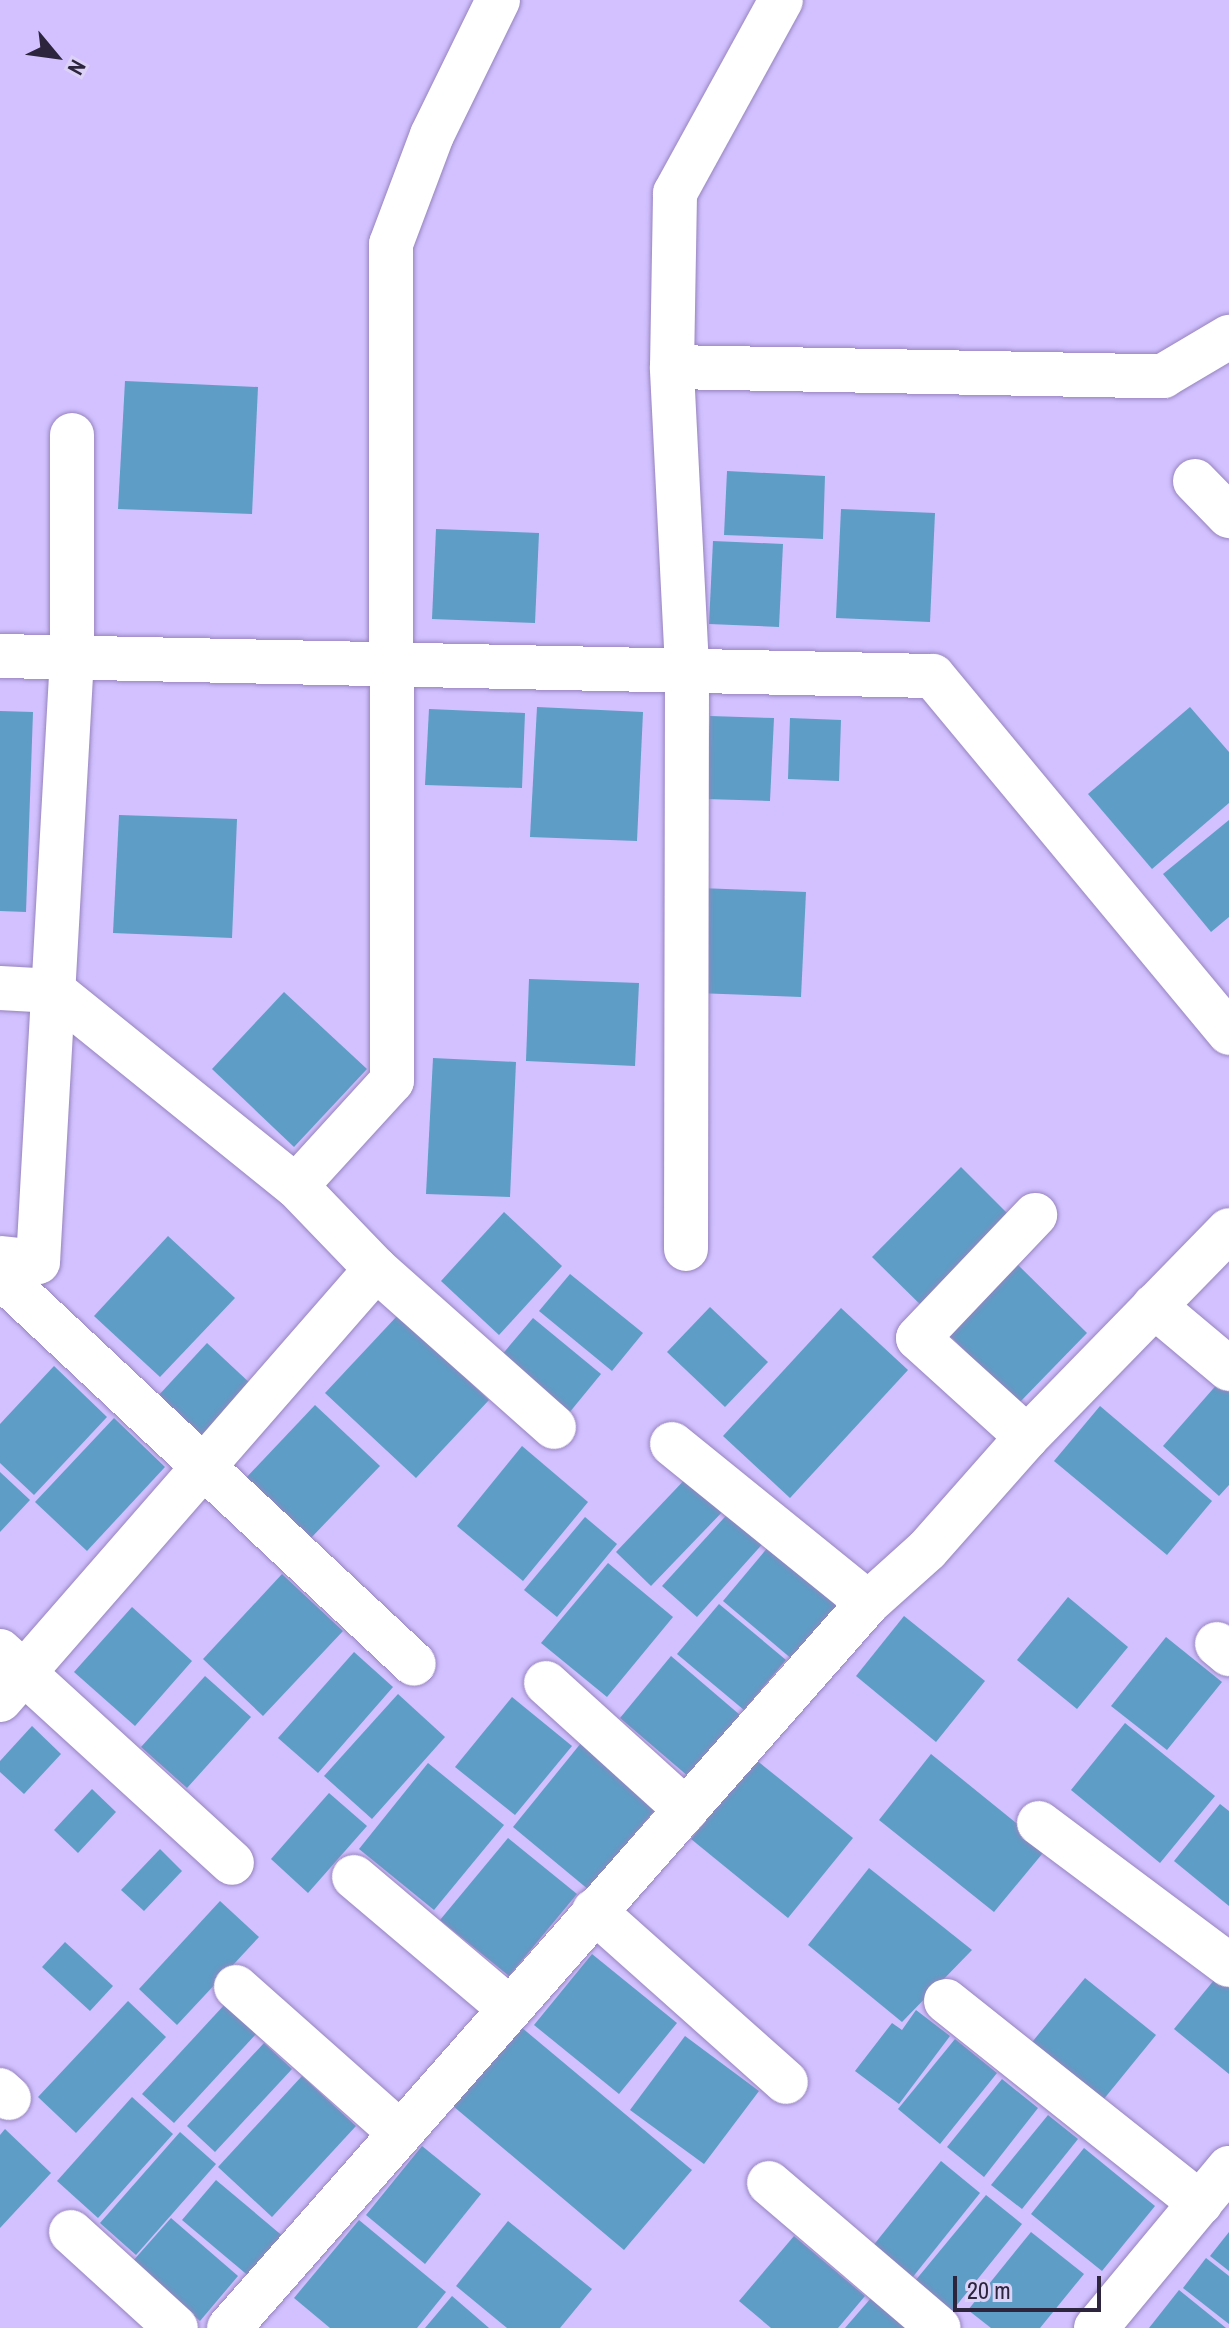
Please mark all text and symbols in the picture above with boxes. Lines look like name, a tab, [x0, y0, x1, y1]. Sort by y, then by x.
north arrow	[16, 16, 96, 96]
text: N	[61, 55, 93, 81]
scale bar	[957, 2260, 1105, 2310]
text: 20 m	[967, 2274, 1011, 2306]

